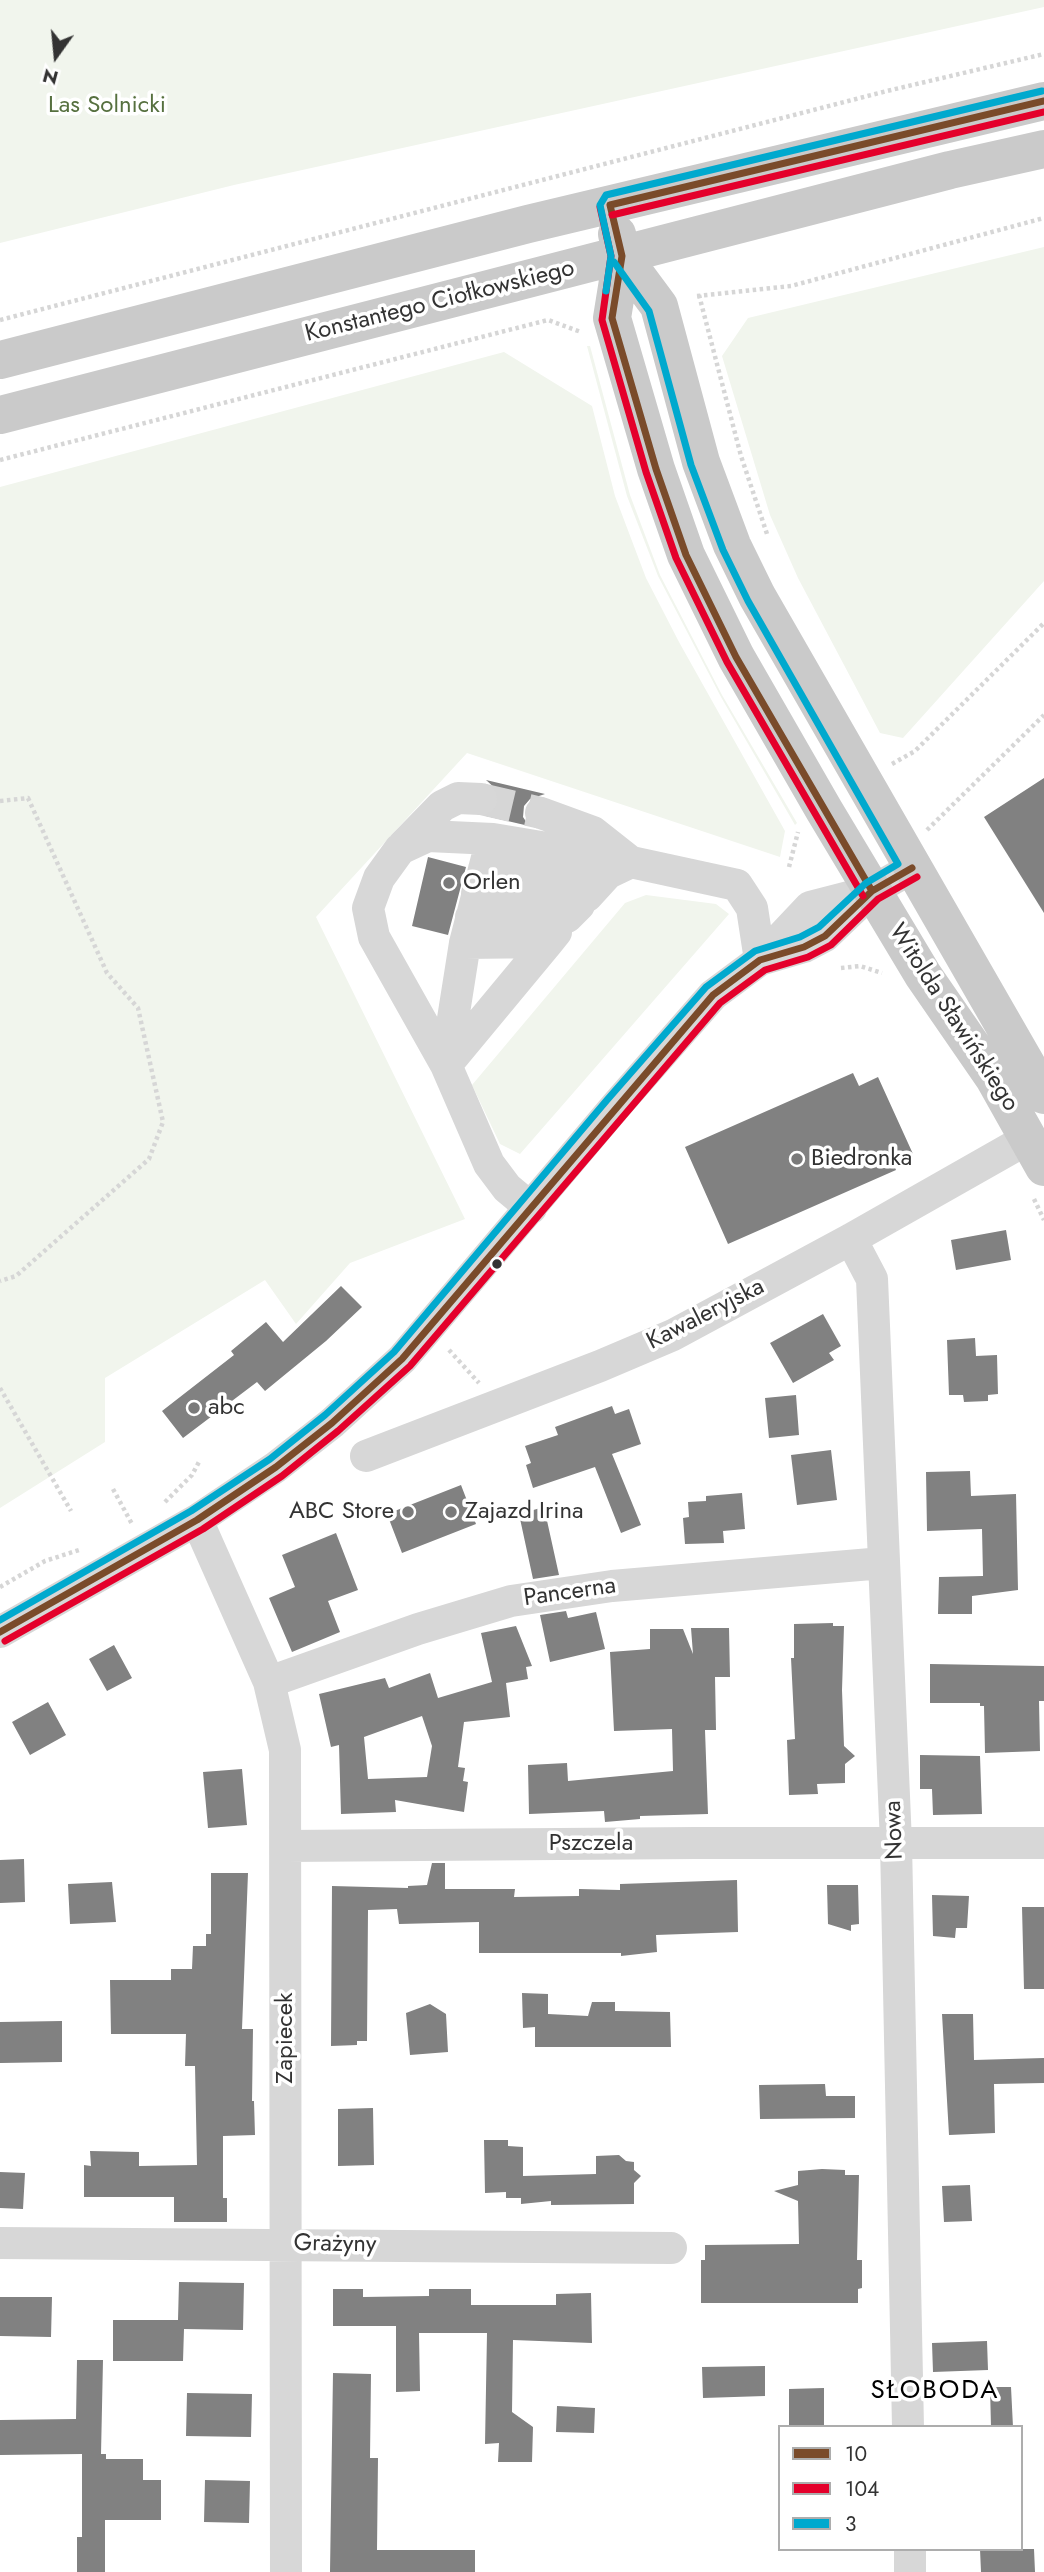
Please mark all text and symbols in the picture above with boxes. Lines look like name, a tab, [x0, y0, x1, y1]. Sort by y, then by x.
north arrow	[21, 21, 91, 91]
text: N	[40, 62, 61, 92]
park label: Las Solnicki	[48, 92, 166, 120]
street label: Konstantego Ciołkowskiego	[302, 255, 578, 349]
place label: Orlen	[463, 869, 521, 897]
marker: Orlen	[441, 875, 457, 891]
street label: Witolda Sławińskiego	[882, 919, 1024, 1117]
place label: Biedronka	[811, 1145, 912, 1173]
marker: Biedronka	[789, 1151, 805, 1167]
unlabelled marker	[490, 1257, 504, 1271]
street label: Kawaleryjska	[642, 1273, 770, 1357]
place label: abc	[208, 1394, 245, 1422]
marker: abc	[186, 1400, 202, 1416]
place label: ABC Store	[289, 1498, 394, 1526]
place label: Zajazd Irina	[465, 1498, 584, 1526]
marker: ABC Store	[400, 1504, 416, 1520]
marker: Zajazd Irina	[443, 1504, 459, 1520]
street label: Pancerna	[522, 1572, 618, 1614]
street label: Nowa	[880, 1800, 910, 1860]
street label: Pszczela	[549, 1830, 633, 1858]
street label: Zapiecek	[272, 1992, 300, 2084]
street label: Grażyny	[293, 2230, 377, 2260]
district label: SŁOBODA	[871, 2376, 999, 2408]
legend	[778, 2425, 1023, 2551]
text: 10	[845, 2439, 867, 2469]
text: 104	[845, 2474, 879, 2504]
text: 3	[845, 2509, 856, 2539]

